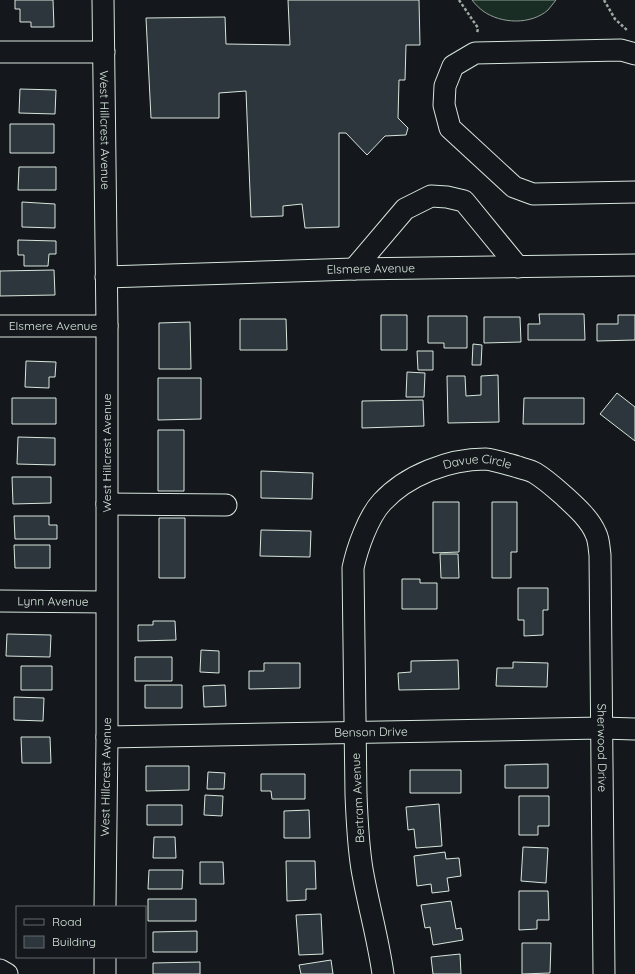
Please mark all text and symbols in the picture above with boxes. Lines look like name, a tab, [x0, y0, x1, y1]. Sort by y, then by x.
street label: West Hillcrest Avenue	[97, 70, 113, 190]
street label: Elsmere Avenue	[326, 260, 415, 277]
street label: Elsmere Avenue	[9, 318, 97, 333]
street label: West Hillcrest Avenue	[99, 393, 114, 513]
street label: Davue Circle	[441, 451, 514, 472]
street label: Lynn Avenue	[17, 593, 89, 609]
street label: Sherwood Drive	[594, 703, 610, 792]
street label: West Hillcrest Avenue	[97, 717, 114, 837]
street label: Benson Drive	[334, 724, 408, 740]
street label: Bertram Avenue	[348, 752, 367, 843]
legend	[16, 906, 146, 958]
text: Road	[52, 914, 82, 929]
text: Building	[52, 934, 96, 949]

